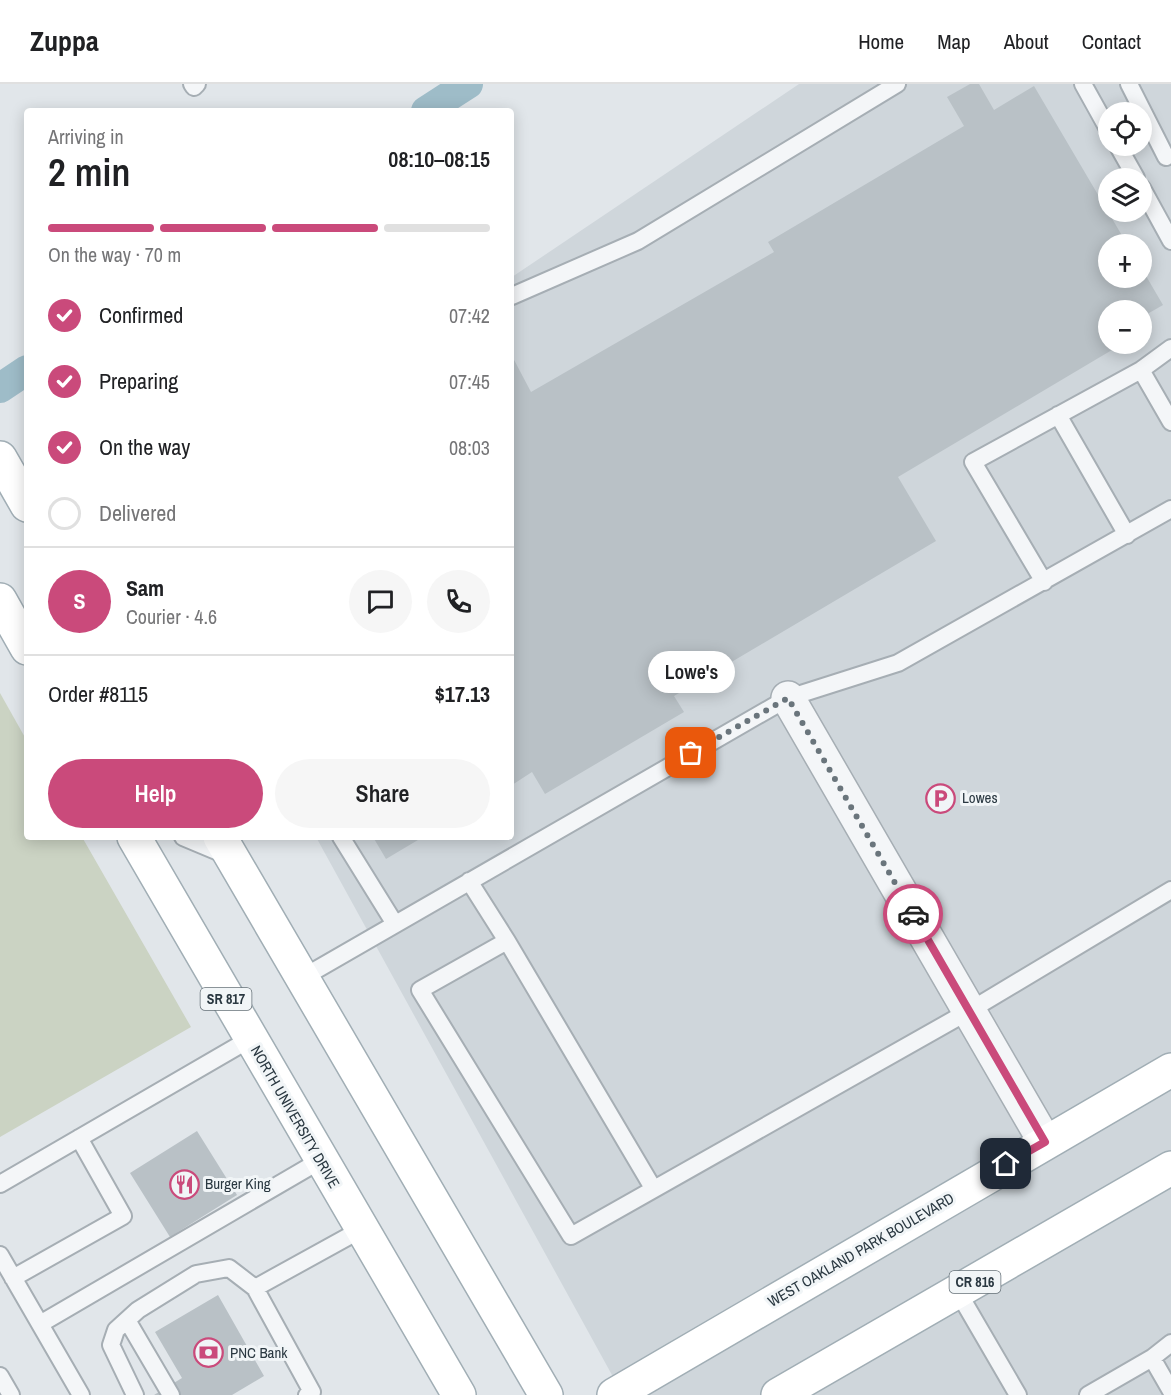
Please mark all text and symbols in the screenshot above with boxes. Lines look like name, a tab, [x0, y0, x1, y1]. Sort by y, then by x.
text: Zuppa	[30, 22, 99, 60]
text: Home	[858, 27, 904, 56]
text: Map	[937, 27, 971, 56]
text: About	[1004, 27, 1049, 56]
text: Contact	[1082, 27, 1141, 56]
map controls	[1098, 102, 1152, 354]
button: locate	[1098, 102, 1152, 156]
text: Arriving in	[48, 123, 124, 150]
text: 08:10–08:15	[388, 144, 490, 174]
text: 2 min	[48, 146, 130, 198]
button: layers	[1098, 168, 1152, 222]
button: +	[1098, 234, 1152, 288]
text: On the way · 70 m	[48, 241, 181, 268]
icon: check	[48, 299, 81, 332]
text: Confirmed	[99, 300, 183, 330]
button: −	[1098, 300, 1152, 354]
text: 07:42	[449, 302, 490, 329]
icon: check	[48, 365, 81, 398]
text: Preparing	[99, 366, 178, 396]
text: 07:45	[449, 368, 490, 395]
icon: check	[48, 431, 81, 464]
text: On the way	[99, 432, 190, 462]
text: 08:03	[449, 434, 490, 461]
text: Delivered	[99, 498, 176, 528]
button: chat	[349, 570, 412, 633]
button: phone	[427, 570, 490, 633]
text: Sam	[126, 573, 164, 603]
text: S	[73, 586, 86, 616]
text: Courier · 4.6	[126, 603, 217, 630]
callout: Lowe's	[648, 651, 734, 693]
text: Lowe's	[665, 658, 718, 685]
text: Order #8115	[48, 679, 148, 709]
text: $17.13	[435, 679, 490, 709]
pin	[665, 727, 716, 778]
icon: bag	[674, 736, 707, 769]
button: Help	[48, 759, 263, 828]
button: Share	[275, 759, 490, 828]
parking icon: Lowes	[925, 782, 957, 814]
place label: Lowes	[962, 787, 998, 808]
courier	[883, 884, 943, 944]
icon: car	[897, 898, 930, 931]
road number: SR 817	[200, 988, 252, 1010]
street label: NORTH UNIVERSITY DRIVE	[246, 1042, 345, 1192]
pin	[980, 1138, 1031, 1189]
icon: home	[989, 1147, 1022, 1180]
restaurant icon: Burger King	[168, 1168, 200, 1200]
place label: Burger King	[205, 1173, 271, 1194]
street label: WEST OAKLAND PARK BOULEVARD	[764, 1187, 958, 1312]
road number: CR 816	[950, 1271, 1000, 1293]
bank icon: PNC Bank	[193, 1337, 225, 1369]
place label: PNC Bank	[230, 1342, 288, 1363]

